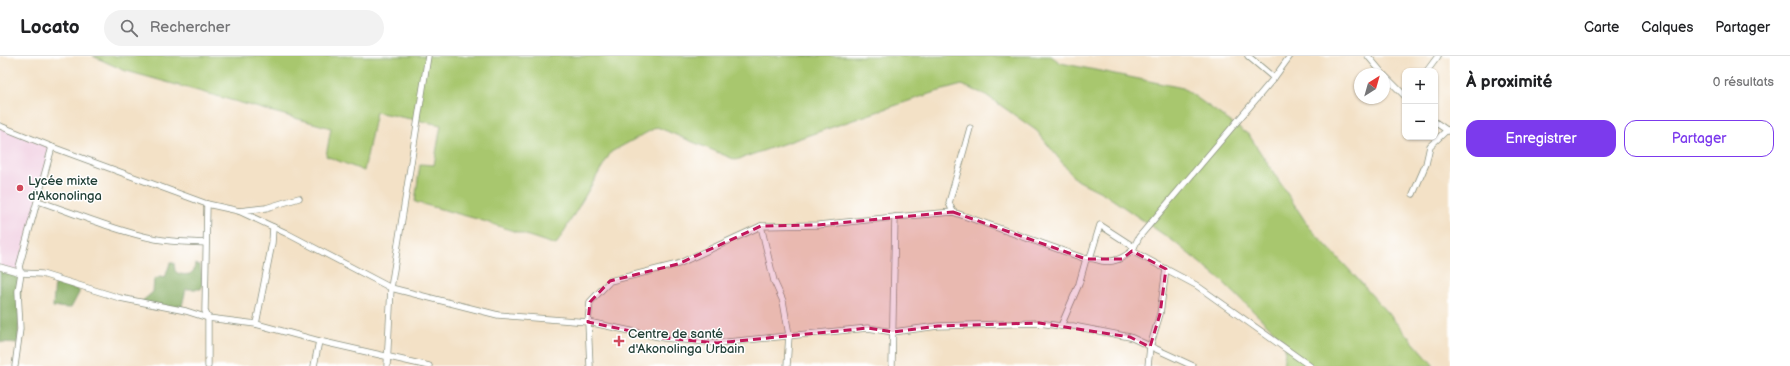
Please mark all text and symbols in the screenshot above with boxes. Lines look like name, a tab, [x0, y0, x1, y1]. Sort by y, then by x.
search box	[104, 10, 384, 46]
text: Locato	[20, 16, 80, 39]
icon: search	[118, 17, 140, 39]
text: Rechercher	[150, 18, 230, 37]
text: Carte	[1584, 19, 1619, 36]
text: Calques	[1641, 19, 1693, 36]
text: Partager	[1715, 19, 1770, 36]
north arrow	[1354, 68, 1390, 104]
map controls	[1402, 68, 1438, 140]
button: +	[1402, 68, 1438, 104]
text: À proximité	[1466, 72, 1552, 92]
text: 0 résultats	[1713, 74, 1774, 90]
button: −	[1402, 104, 1438, 140]
button: Enregistrer	[1466, 120, 1616, 157]
button: Partager	[1624, 120, 1774, 157]
place label: Lycée mixte d'Akonolinga	[28, 173, 102, 204]
marker: Lycée mixte d'Akonolinga	[15, 183, 25, 193]
place label: Centre de santé d'Akonolinga Urbain	[628, 326, 745, 357]
marker: Centre de santé d'Akonolinga Urbain	[613, 335, 625, 347]

